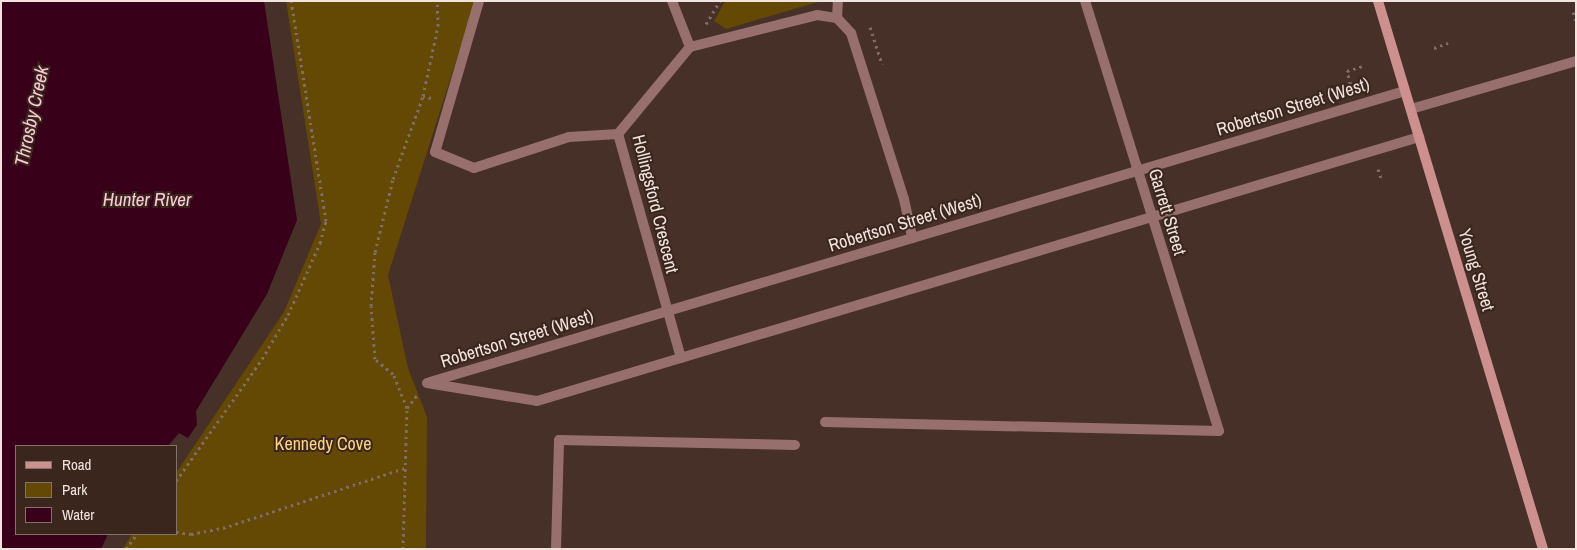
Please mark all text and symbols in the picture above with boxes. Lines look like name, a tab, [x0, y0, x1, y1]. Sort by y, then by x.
water label: Throsby Creek	[10, 64, 54, 168]
street label: Robertson Street (West)	[1214, 73, 1372, 141]
street label: Hollingsford Crescent	[627, 133, 683, 275]
street label: Garrett Street	[1144, 166, 1190, 258]
water label: Hunter River	[103, 189, 191, 211]
street label: Robertson Street (West)	[826, 189, 984, 257]
street label: Young Street	[1453, 226, 1499, 314]
street label: Robertson Street (West)	[438, 305, 596, 373]
park label: Kennedy Cove	[275, 433, 371, 455]
legend	[15, 445, 178, 535]
text: Road	[62, 454, 91, 475]
text: Park	[62, 479, 87, 500]
text: Water	[62, 504, 94, 525]

